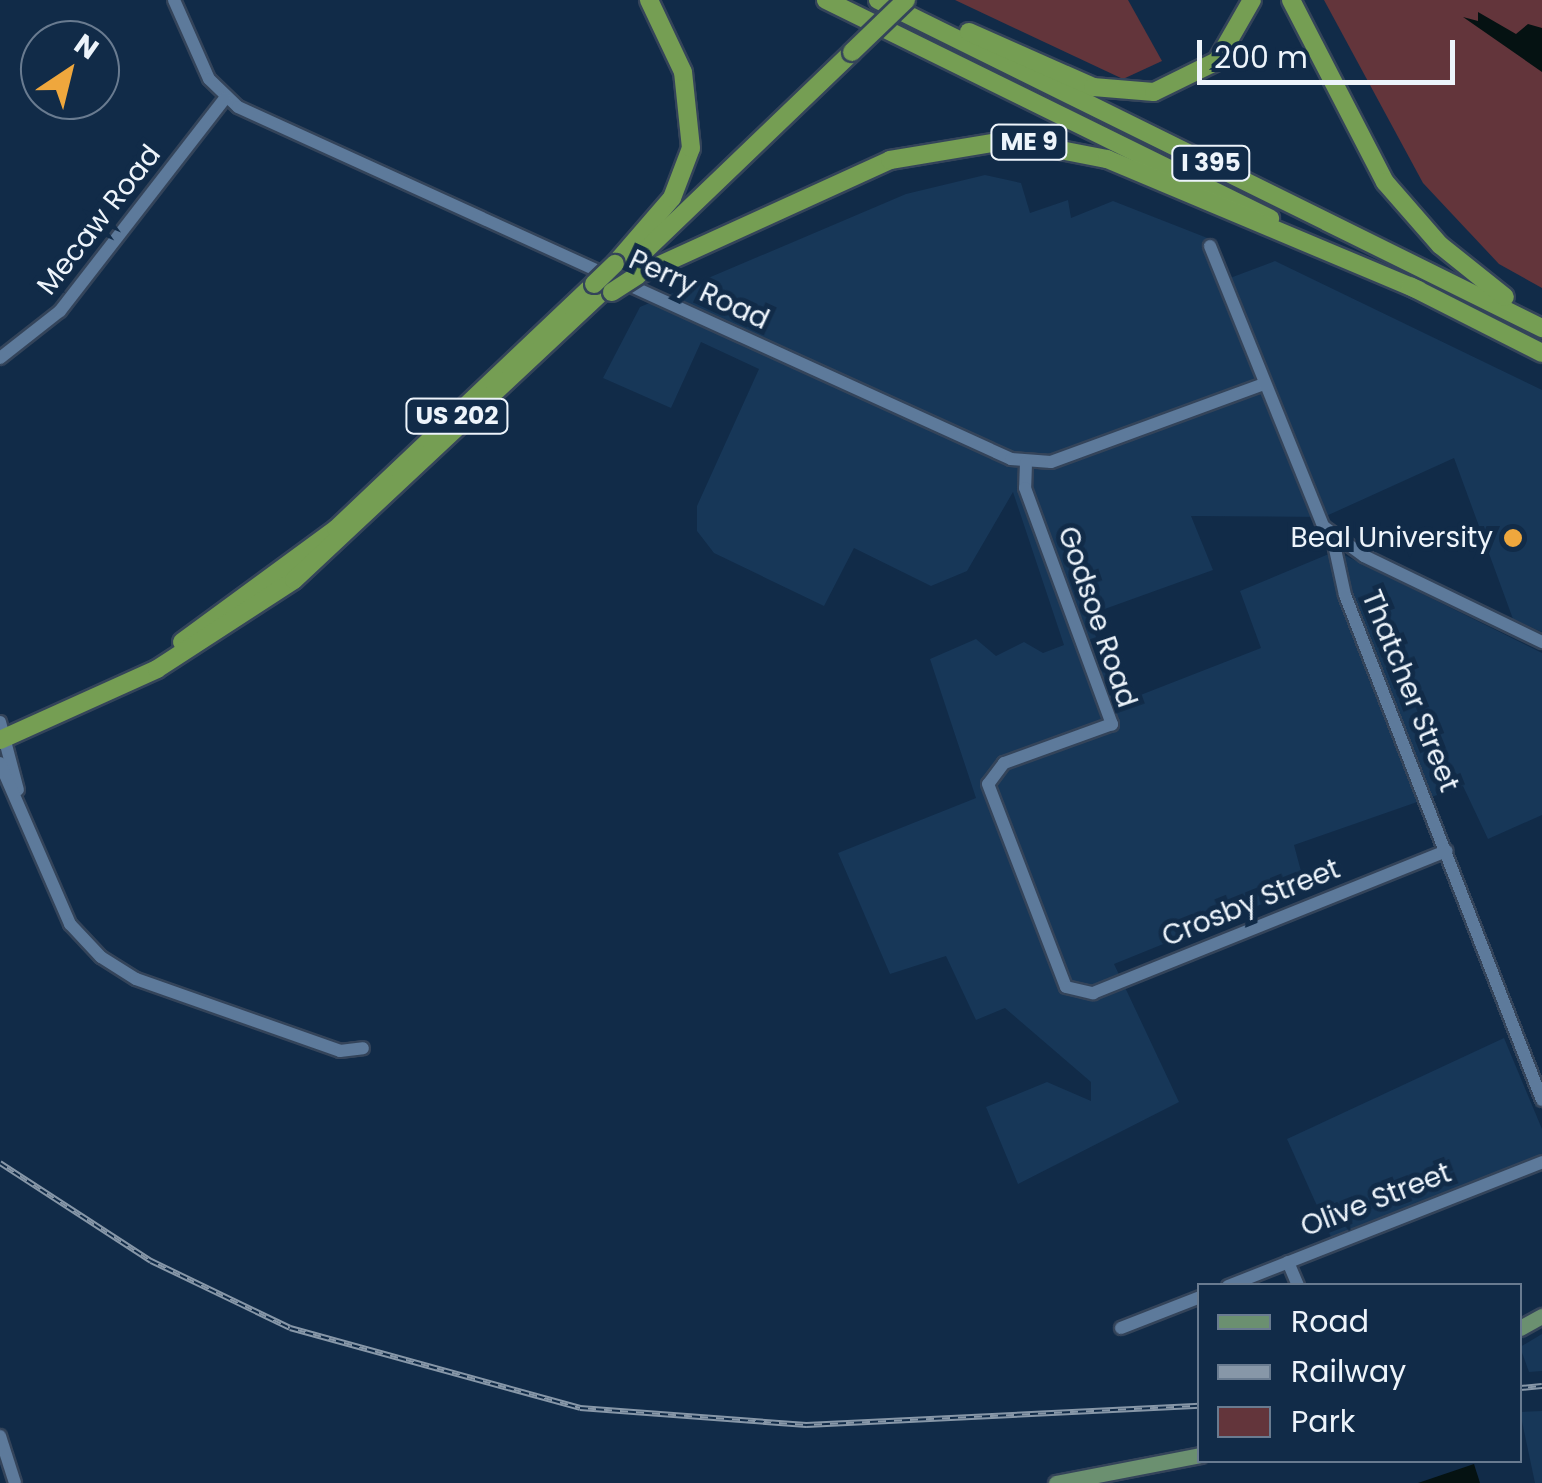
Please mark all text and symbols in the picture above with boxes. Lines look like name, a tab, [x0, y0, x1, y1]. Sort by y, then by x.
north arrow	[20, 20, 120, 120]
scale bar	[1202, 20, 1460, 82]
text: N	[67, 25, 106, 69]
text: 200 m	[1214, 36, 1308, 79]
road number: ME 9	[989, 122, 1069, 162]
street label: Mecaw Road	[30, 138, 168, 302]
road number: I 395	[1171, 143, 1251, 183]
street label: Perry Road	[624, 243, 774, 337]
road number: US 202	[404, 396, 510, 436]
place label: Beal University	[1291, 521, 1493, 555]
street label: Godsoe Road	[1050, 522, 1144, 712]
marker: Beal University	[1502, 527, 1524, 549]
street label: Thatcher Street	[1354, 585, 1466, 797]
street label: Crosby Street	[1157, 852, 1345, 954]
street label: Olive Street	[1296, 1156, 1456, 1244]
legend	[1197, 1283, 1522, 1463]
text: Road	[1291, 1300, 1369, 1343]
text: Railway	[1291, 1350, 1406, 1393]
text: Park	[1291, 1400, 1355, 1443]

